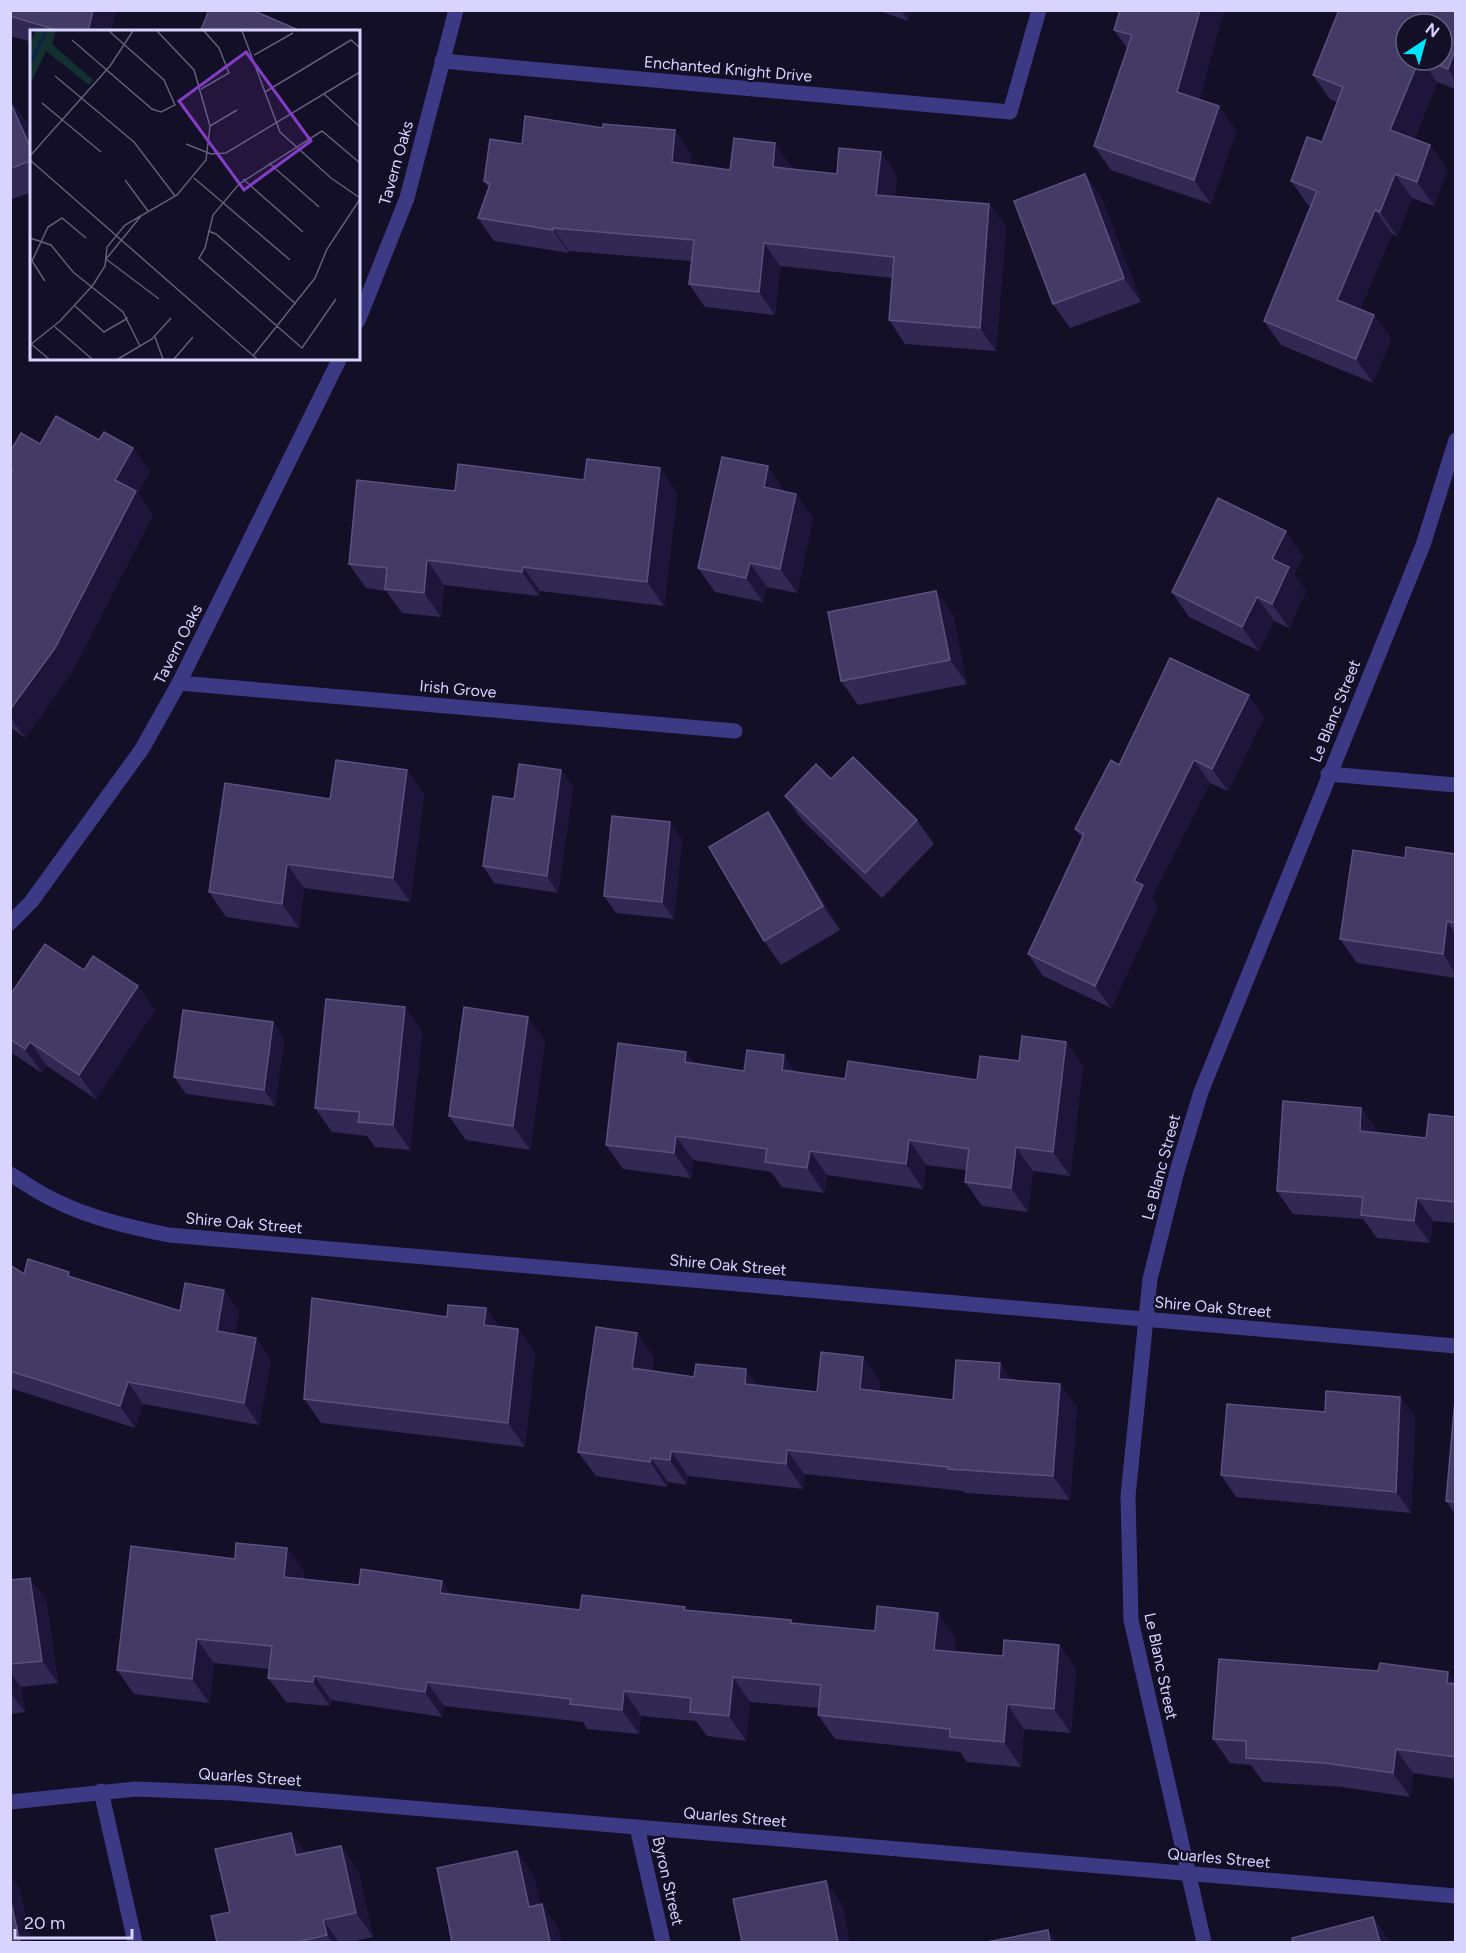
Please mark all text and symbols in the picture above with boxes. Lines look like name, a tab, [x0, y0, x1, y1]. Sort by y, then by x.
north arrow	[1394, 12, 1454, 72]
text: N	[1422, 19, 1443, 42]
inset map	[30, 30, 360, 360]
street label: Enchanted Knight Drive	[643, 52, 813, 86]
street label: Tavern Oaks	[375, 119, 417, 207]
street label: Tavern Oaks	[150, 601, 206, 687]
street label: Le Blanc Street	[1306, 657, 1364, 765]
street label: Irish Grove	[419, 676, 498, 702]
street label: Le Blanc Street	[1138, 1112, 1184, 1222]
street label: Shire Oak Street	[185, 1208, 303, 1238]
street label: Shire Oak Street	[669, 1250, 787, 1280]
street label: Shire Oak Street	[1154, 1292, 1272, 1322]
street label: Le Blanc Street	[1140, 1611, 1182, 1721]
street label: Quarles Street	[198, 1764, 302, 1790]
street label: Quarles Street	[683, 1803, 787, 1831]
street label: Byron Street	[649, 1835, 687, 1927]
street label: Quarles Street	[1167, 1844, 1271, 1872]
scale bar	[15, 1902, 132, 1940]
text: 20 m	[24, 1912, 65, 1934]

